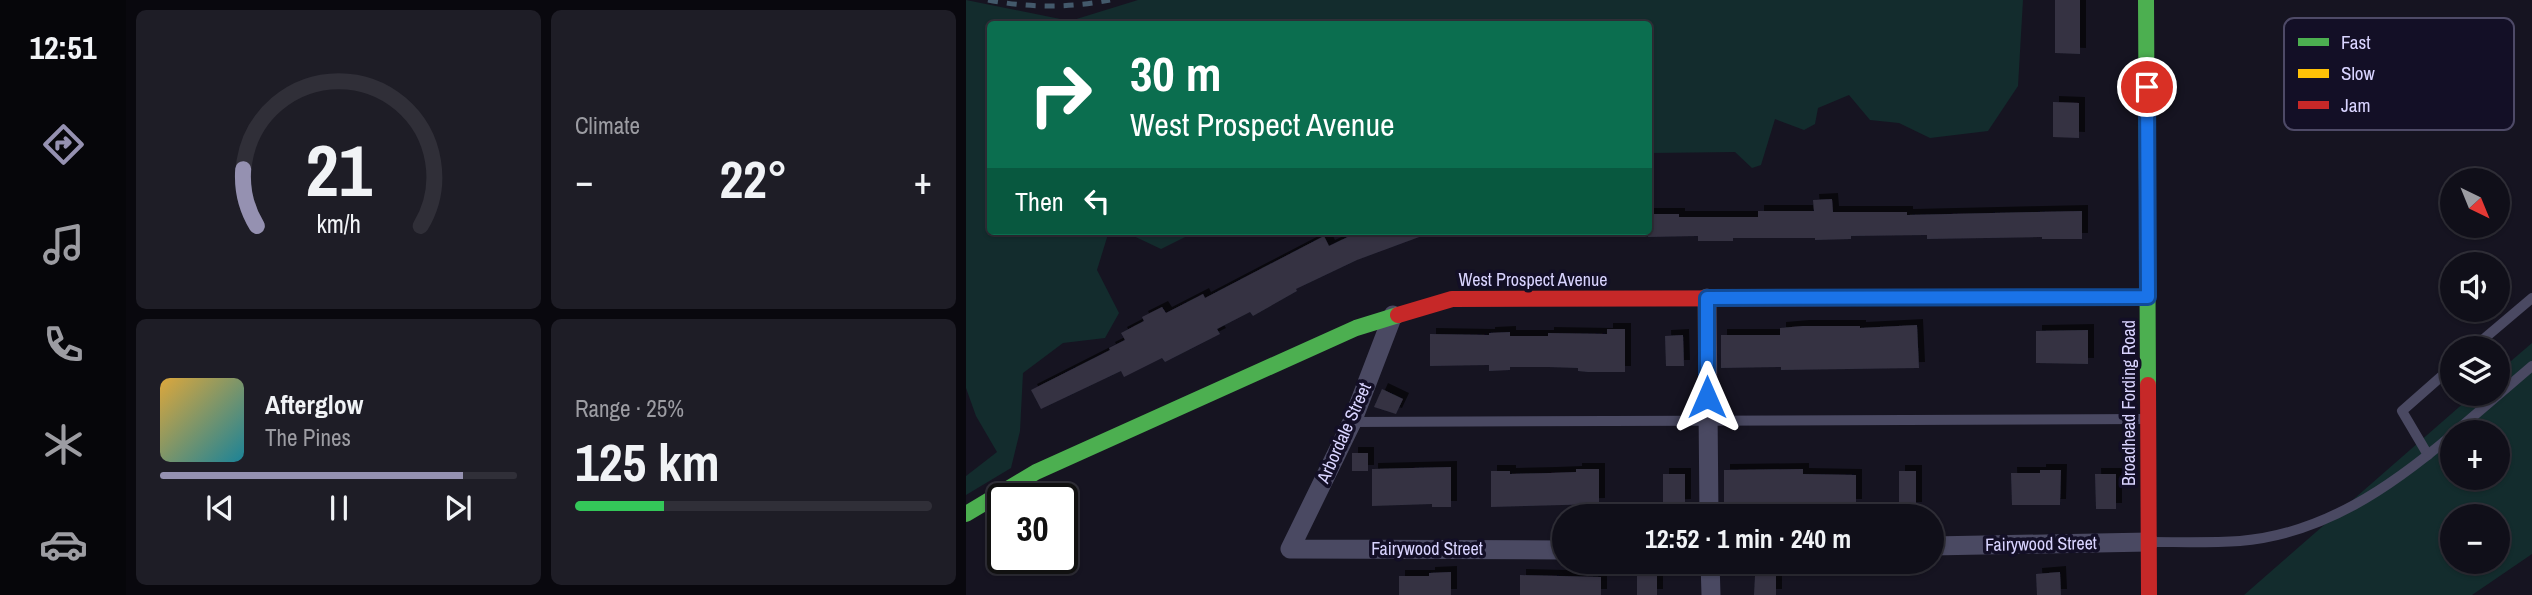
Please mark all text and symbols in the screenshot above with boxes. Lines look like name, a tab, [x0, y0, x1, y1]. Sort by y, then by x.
legend	[2284, 18, 2514, 130]
text: 12:51	[29, 26, 97, 69]
text: Fast	[2341, 29, 2371, 55]
text: 30 m	[1130, 40, 1222, 106]
icon: right	[1015, 49, 1106, 140]
pin	[2117, 57, 2177, 117]
text: Slow	[2341, 60, 2376, 86]
icon: arrive	[2128, 68, 2166, 106]
text: Jam	[2341, 92, 2370, 118]
text: West Prospect Avenue	[1130, 103, 1395, 146]
text: Climate	[575, 110, 640, 141]
icon: directions	[39, 120, 88, 169]
text: 21	[305, 121, 372, 219]
text: 22°	[719, 144, 788, 214]
text: −	[575, 155, 593, 206]
text: +	[914, 155, 932, 206]
north arrow	[2440, 168, 2510, 238]
map controls	[2440, 168, 2510, 574]
icon: left	[1078, 182, 1116, 220]
text: Then	[1015, 184, 1064, 219]
text: km/h	[316, 206, 361, 240]
icon: music	[39, 220, 88, 269]
button: sound	[2440, 252, 2510, 322]
street label: West Prospect Avenue	[1459, 267, 1607, 292]
icon: phone	[39, 320, 88, 369]
street label: Broadhead Fording Road	[2116, 320, 2141, 486]
button: layers	[2440, 336, 2510, 406]
position arrow	[1670, 360, 1744, 434]
street label: Arbordale Street	[1310, 379, 1377, 488]
text: Afterglow	[265, 387, 363, 422]
text: Range · 25%	[575, 393, 684, 424]
icon: climate	[39, 420, 88, 469]
button: +	[2440, 420, 2510, 490]
text: The Pines	[265, 422, 351, 453]
text: 125 km	[575, 427, 720, 497]
speed limit sign: 30	[987, 483, 1078, 574]
icon: previous	[201, 489, 239, 527]
icon: pause	[320, 489, 358, 527]
icon: next	[439, 489, 477, 527]
button: −	[2440, 504, 2510, 574]
icon: car	[39, 520, 88, 569]
text: 12:52 · 1 min · 240 m	[1645, 521, 1851, 556]
street label: Fairywood Street	[1985, 530, 2097, 557]
street label: Fairywood Street	[1371, 536, 1483, 561]

